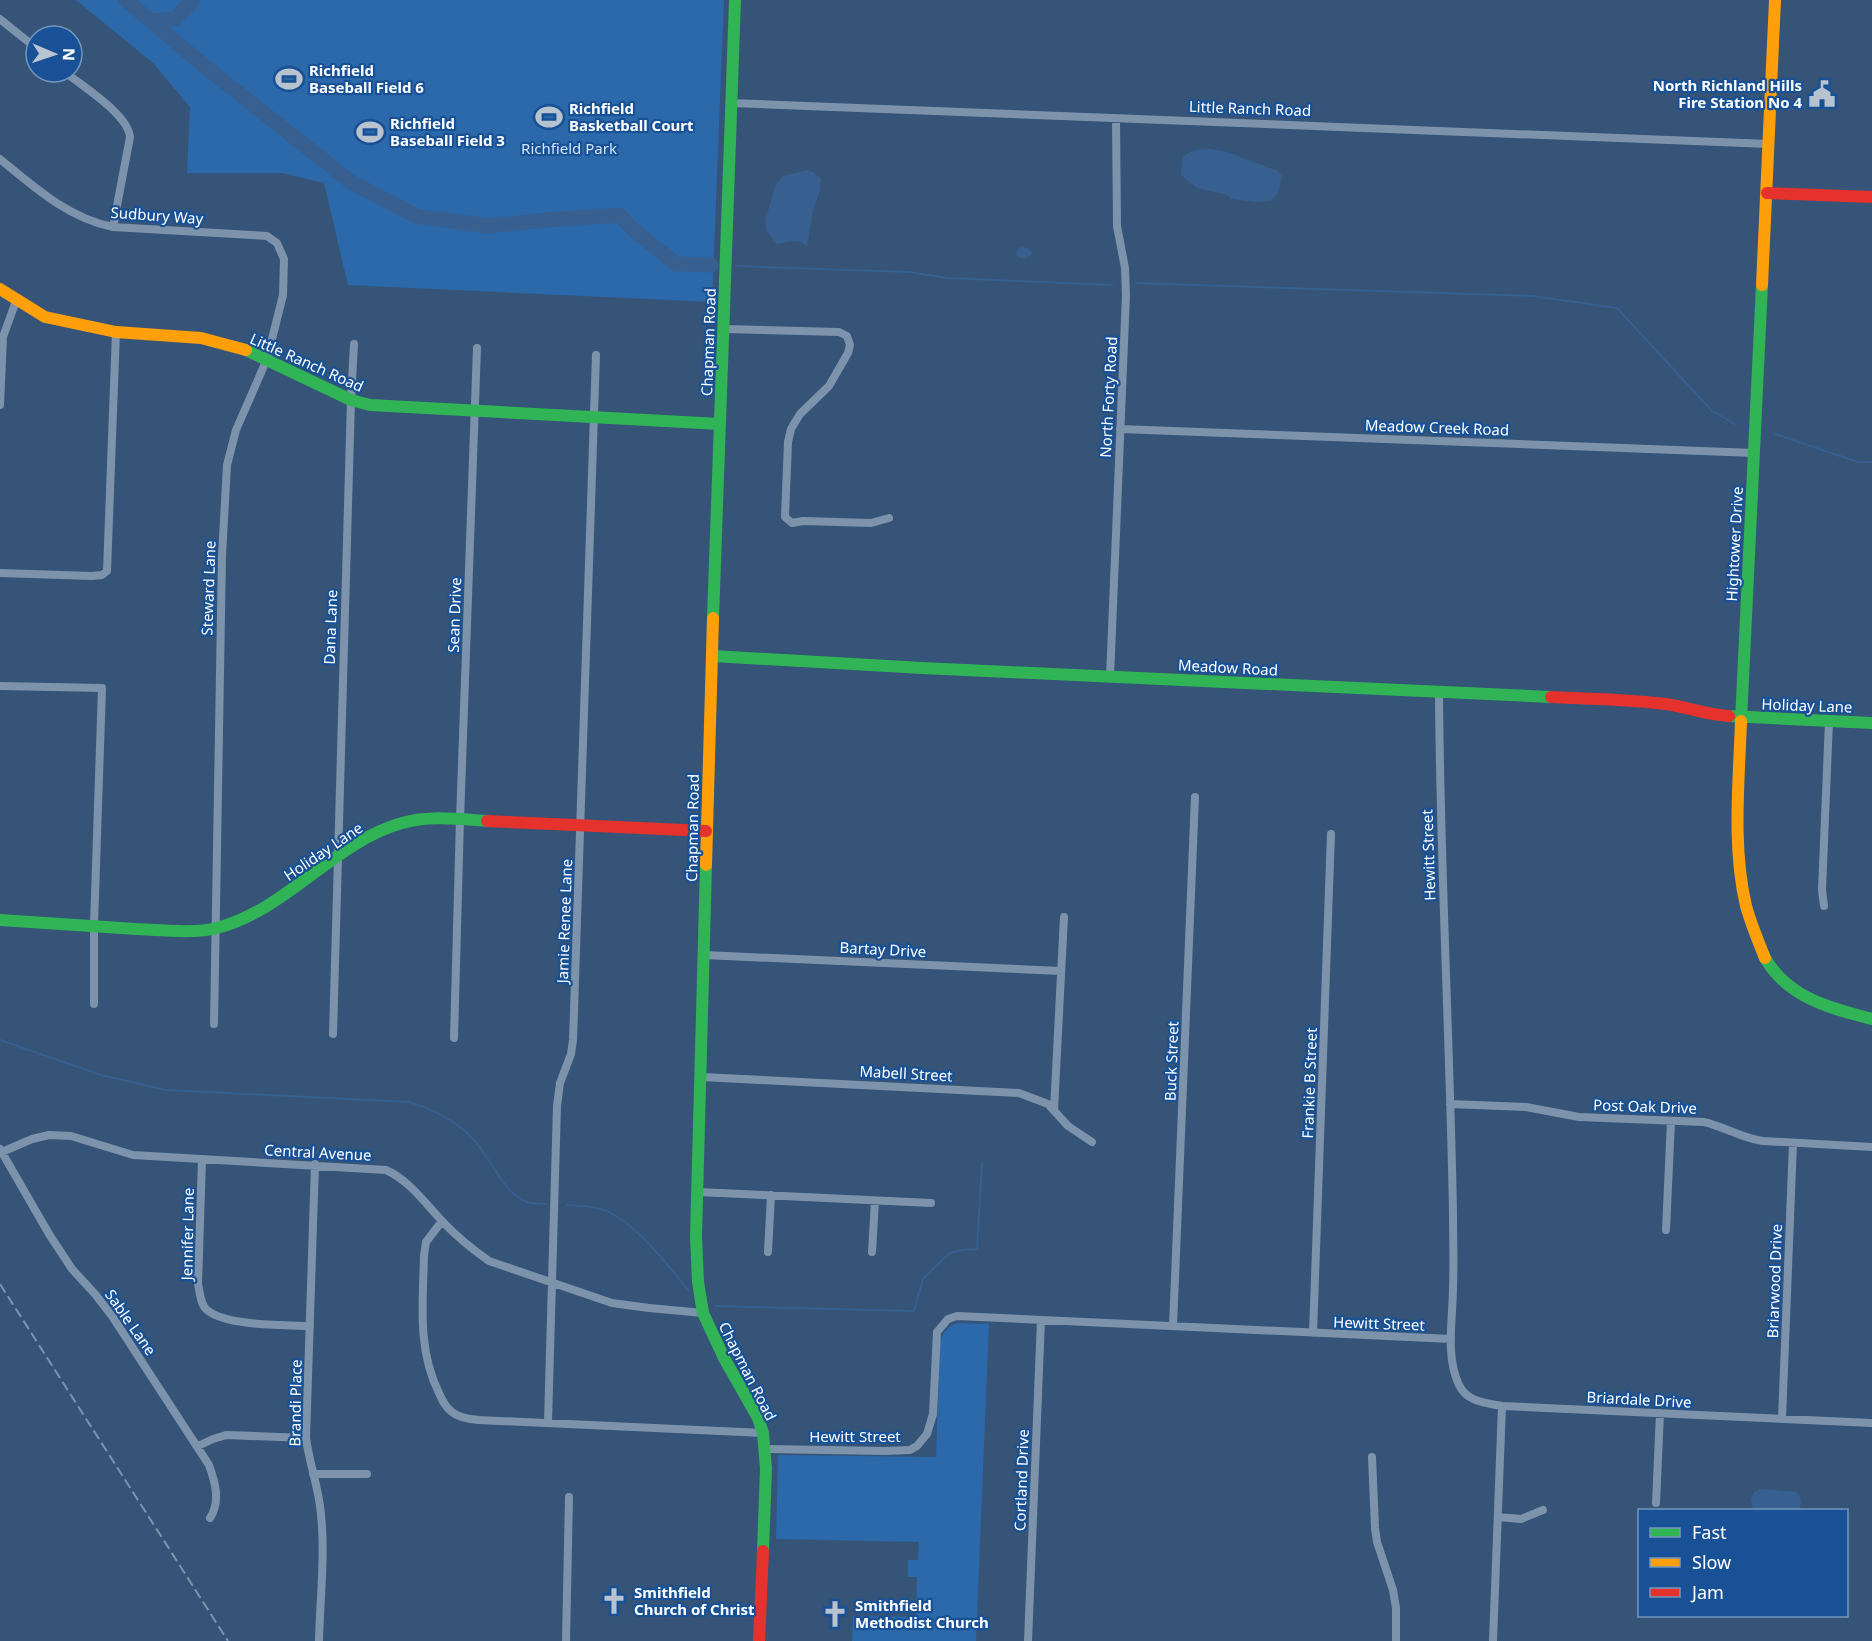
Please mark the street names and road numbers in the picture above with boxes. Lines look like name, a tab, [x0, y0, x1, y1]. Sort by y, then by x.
street label: Little Ranch Road	[1189, 96, 1311, 120]
street label: Sudbury Way	[110, 202, 204, 228]
street label: Chapman Road	[696, 288, 720, 396]
street label: Little Ranch Road	[247, 328, 367, 396]
street label: North Forty Road	[1095, 336, 1121, 458]
street label: Meadow Creek Road	[1364, 414, 1510, 440]
street label: Hightower Drive	[1721, 486, 1747, 602]
street label: Steward Lane	[196, 540, 220, 636]
street label: Sean Drive	[443, 577, 465, 653]
street label: Dana Lane	[319, 589, 341, 665]
street label: Meadow Road	[1177, 654, 1279, 680]
street label: Holiday Lane	[1761, 693, 1853, 717]
street label: Chapman Road	[681, 774, 703, 882]
street label: Hewitt Street	[1416, 808, 1440, 901]
street label: Holiday Lane	[280, 817, 366, 885]
street label: Jamie Renee Lane	[552, 858, 576, 986]
street label: Bartay Drive	[839, 937, 927, 961]
street label: Buck Street	[1160, 1020, 1182, 1101]
street label: Frankie B Street	[1297, 1027, 1321, 1139]
street label: Mabell Street	[859, 1061, 954, 1085]
street label: Post Oak Drive	[1593, 1094, 1697, 1118]
street label: Central Avenue	[264, 1139, 372, 1165]
street label: Jennifer Lane	[176, 1187, 198, 1283]
street label: Briarwood Drive	[1762, 1223, 1786, 1339]
street label: Sable Lane	[101, 1285, 161, 1359]
street label: Hewitt Street	[1333, 1311, 1426, 1335]
street label: Chapman Road	[715, 1318, 781, 1424]
street label: Brandi Place	[284, 1359, 306, 1447]
street label: Briardale Drive	[1586, 1386, 1692, 1412]
street label: Hewitt Street	[809, 1426, 901, 1446]
street label: Cortland Drive	[1009, 1429, 1033, 1531]

